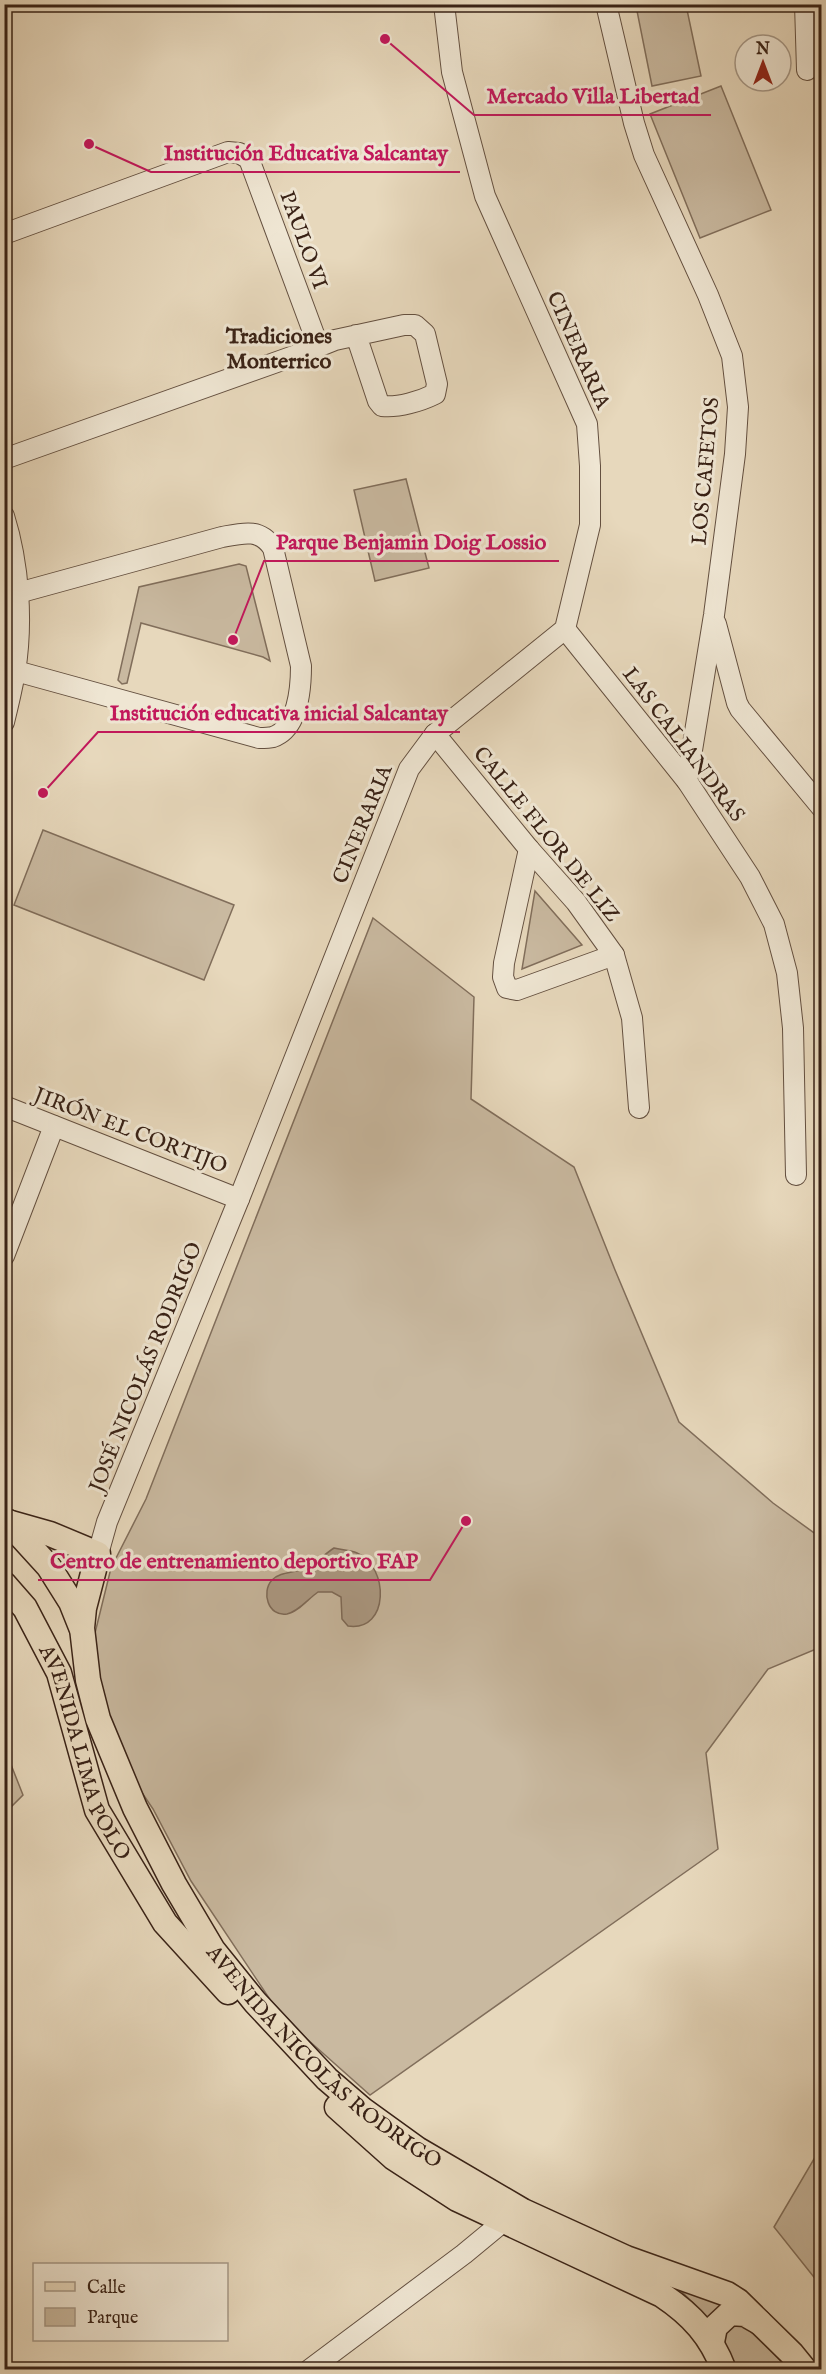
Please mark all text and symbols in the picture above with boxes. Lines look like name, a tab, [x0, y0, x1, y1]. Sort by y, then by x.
north arrow	[733, 33, 793, 93]
text: N	[755, 40, 770, 60]
callout: Mercado Villa Libertad	[474, 75, 711, 115]
text: Mercado Villa Libertad	[487, 83, 701, 111]
callout: Institución Educativa Salcantay	[151, 132, 460, 172]
text: Institución Educativa Salcantay	[164, 140, 449, 168]
street label: PAULO VI	[272, 188, 333, 293]
street label: CINERARIA	[540, 288, 616, 414]
district label: Tradiciones Monterrico	[225, 323, 332, 376]
street label: LOS CAFETOS	[687, 396, 726, 546]
callout: Parque Benjamin Doig Lossio	[264, 521, 559, 561]
text: Parque Benjamin Doig Lossio	[276, 529, 546, 557]
street label: LAS CALIANDRAS	[616, 662, 750, 828]
callout: Institución educativa inicial Salcantay	[98, 692, 460, 732]
text: Institución educativa inicial Salcantay	[110, 700, 449, 728]
street label: CALLE FLOR DE LIZ	[467, 742, 625, 929]
street label: CINERARIA	[327, 760, 400, 888]
street label: JIRÓN EL CORTIJO	[28, 1080, 231, 1181]
street label: JOSÉ NICOLÁS RODRIGO	[82, 1238, 209, 1498]
callout: Centro de entrenamiento deportivo FAP	[38, 1540, 430, 1580]
text: Centro de entrenamiento deportivo FAP	[50, 1548, 418, 1576]
street label: AVENIDA LIMA POLO	[31, 1640, 136, 1865]
street label: AVENIDA NICOLÀS RODRIGO	[199, 1940, 446, 2175]
legend	[33, 2263, 228, 2341]
text: Calle	[87, 2277, 126, 2300]
text: Parque	[87, 2307, 138, 2330]

